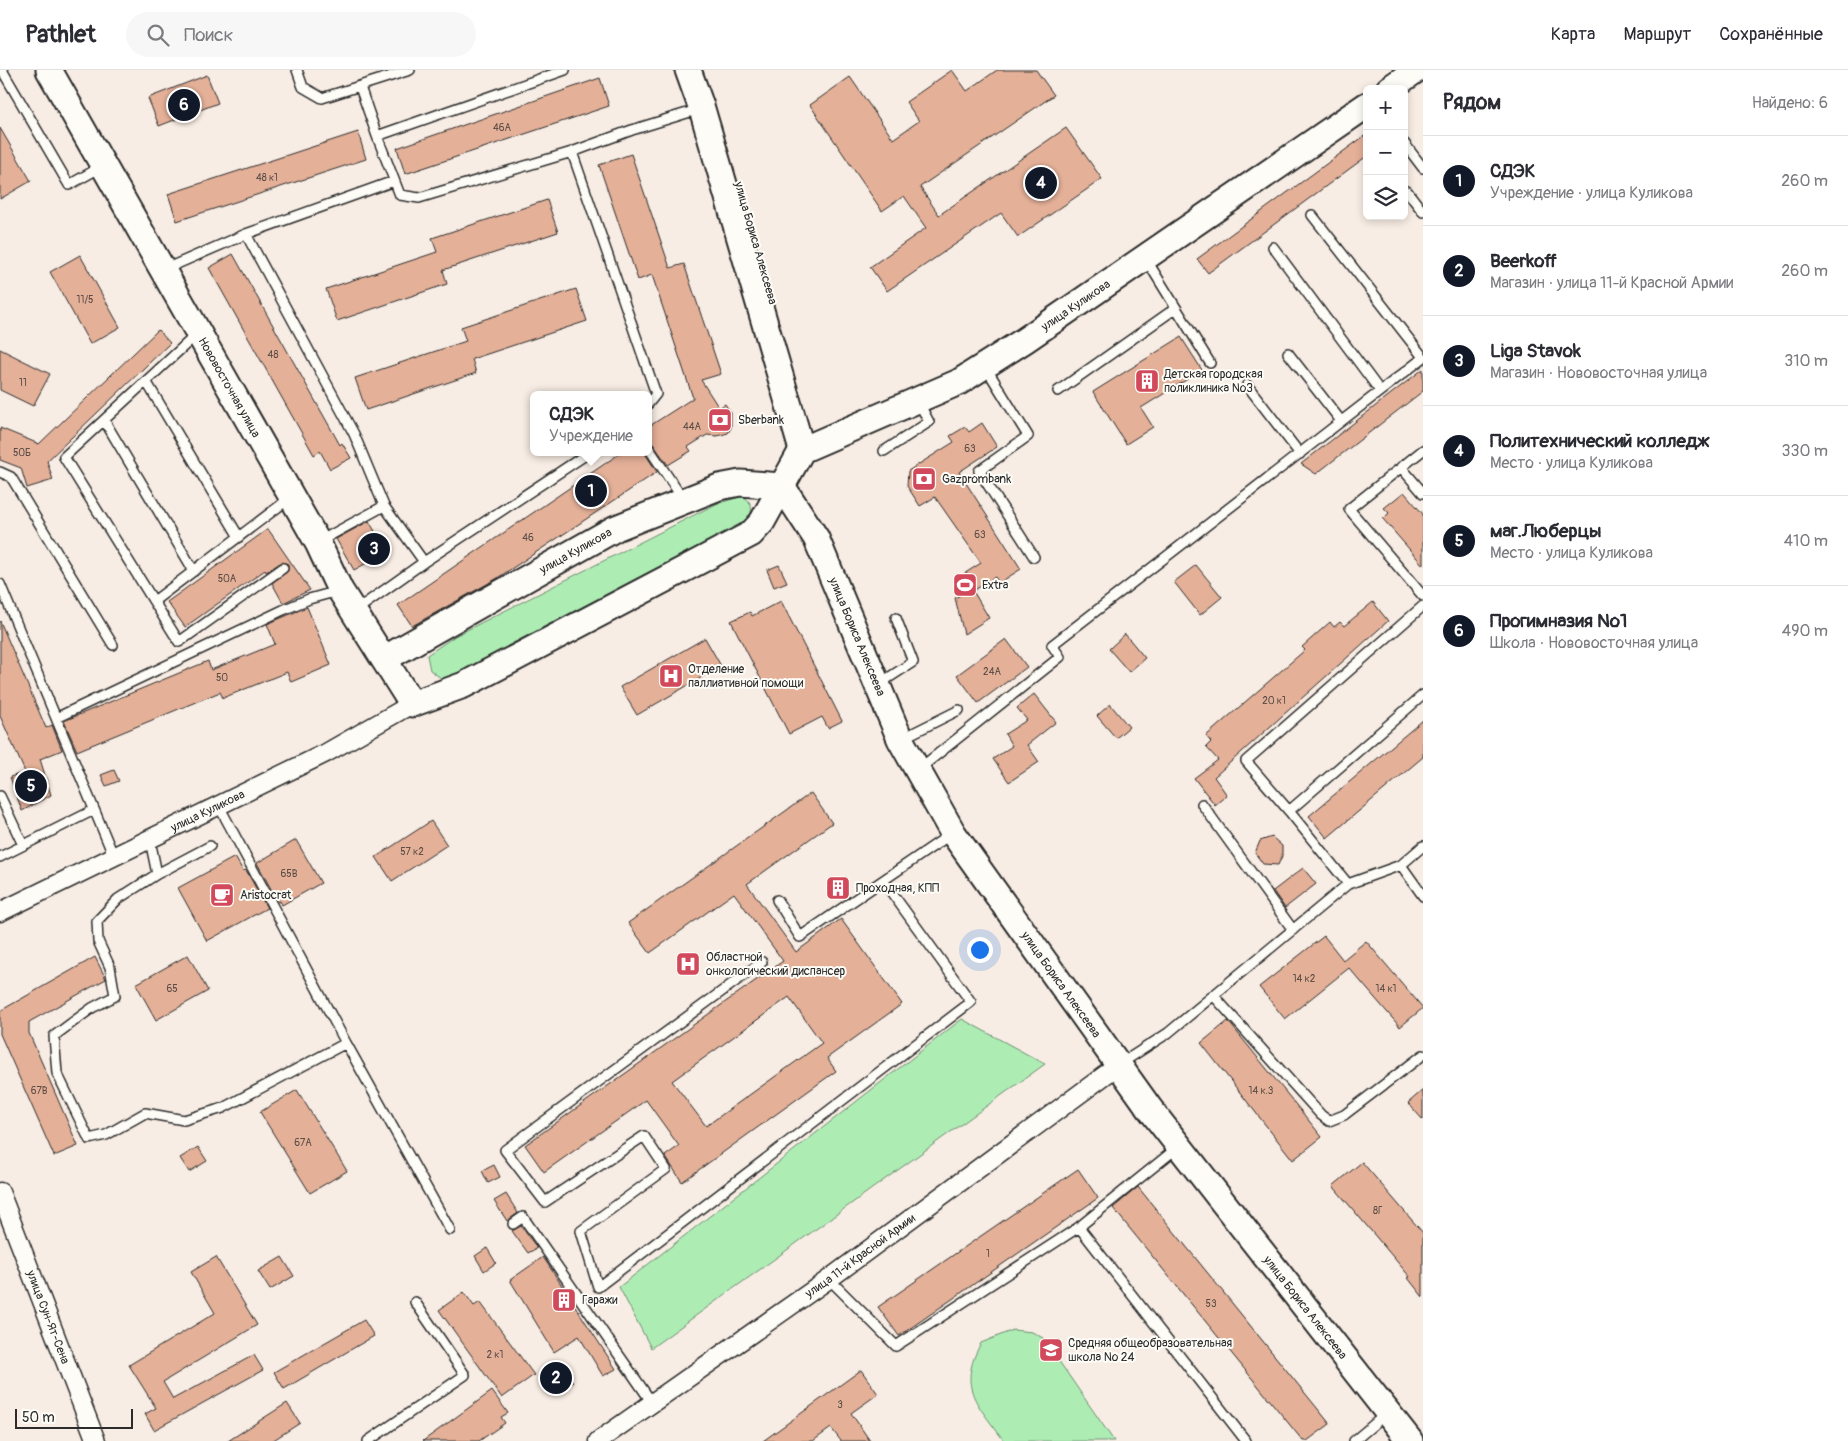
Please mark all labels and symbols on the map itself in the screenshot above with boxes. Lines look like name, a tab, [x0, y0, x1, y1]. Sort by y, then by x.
pin: 6	[168, 86, 200, 124]
house number: 46А	[493, 122, 512, 134]
pin: 4	[1025, 164, 1057, 202]
house number: 48 к1	[256, 172, 278, 184]
street label: улица Бориса Алексеева	[731, 179, 780, 307]
street label: улица Куликова	[1038, 276, 1114, 335]
house number: 11/5	[77, 294, 93, 306]
street label: Нововосточная улица	[195, 335, 264, 441]
house number: 48	[268, 349, 278, 361]
place label: Детская городская поликлиника №3	[1163, 367, 1263, 396]
building icon: Детская городская поликлиника №3	[1134, 368, 1160, 394]
house number: 11	[19, 377, 27, 389]
bank icon: Sberbank	[707, 407, 733, 433]
place label: Sberbank	[738, 413, 784, 428]
house number: 44А	[683, 421, 702, 433]
house number: 63	[964, 443, 976, 455]
house number: 50Б	[13, 447, 31, 459]
bank icon: Gazprombank	[911, 466, 937, 492]
pin: 1	[575, 472, 607, 510]
place label: Gazprombank	[942, 472, 1011, 487]
street label: улица Куликова	[536, 525, 615, 578]
house number: 63	[974, 529, 986, 541]
pin: 3	[358, 530, 390, 568]
house number: 46	[522, 532, 534, 544]
sports icon: Extra	[952, 572, 978, 598]
house number: 50А	[218, 573, 237, 585]
street label: улица Бориса Алексеева	[825, 574, 888, 699]
place label: Extra	[982, 578, 1009, 593]
place label: Отделение паллиативной помощи	[688, 662, 804, 691]
hospital icon: Отделение паллиативной помощи	[658, 663, 684, 689]
house number: 24А	[983, 666, 1001, 678]
house number: 50	[216, 672, 228, 684]
house number: 20 к1	[1262, 695, 1286, 707]
pin: 5	[15, 767, 47, 805]
street label: улица Куликова	[168, 787, 248, 836]
house number: 57 к2	[400, 846, 424, 858]
house number: 65В	[281, 868, 298, 880]
building icon: Проходная, КПП	[825, 875, 851, 901]
place label: Проходная, КПП	[856, 881, 939, 896]
cafe icon: Aristocrat	[209, 882, 235, 908]
place label: Aristocrat	[240, 888, 291, 903]
street label: улица Бориса Алексеева	[1017, 928, 1104, 1041]
your location	[967, 937, 993, 963]
place label: Областной онкологический диспансер	[706, 950, 846, 979]
hospital icon: Областной онкологический диспансер	[675, 951, 701, 977]
house number: 14 к2	[1293, 973, 1316, 985]
house number: 65	[166, 983, 178, 995]
house number: 14 к1	[1376, 983, 1397, 995]
house number: 67В	[31, 1085, 48, 1097]
house number: 14 к.3	[1249, 1085, 1274, 1097]
house number: 67А	[294, 1137, 312, 1149]
house number: 8Г	[1373, 1205, 1383, 1217]
street label: улица 11-й Красной Армии	[802, 1210, 919, 1302]
house number: 1	[986, 1248, 990, 1260]
street label: улица Бориса Алексеева	[1259, 1252, 1350, 1363]
street label: улица Сун-Ят-Сена	[23, 1267, 73, 1367]
building icon: Гаражи	[551, 1287, 577, 1313]
place label: Гаражи	[582, 1293, 618, 1308]
house number: 53	[1206, 1298, 1217, 1310]
place label: Средняя общеобразовательная школа № 24	[1068, 1336, 1233, 1365]
school or university icon: Средняя общеобразовательная школа № 24	[1038, 1337, 1064, 1363]
house number: 2 к1	[487, 1349, 503, 1361]
pin: 2	[540, 1359, 572, 1397]
house number: 3	[837, 1399, 843, 1411]
scale bar	[15, 1406, 132, 1429]

